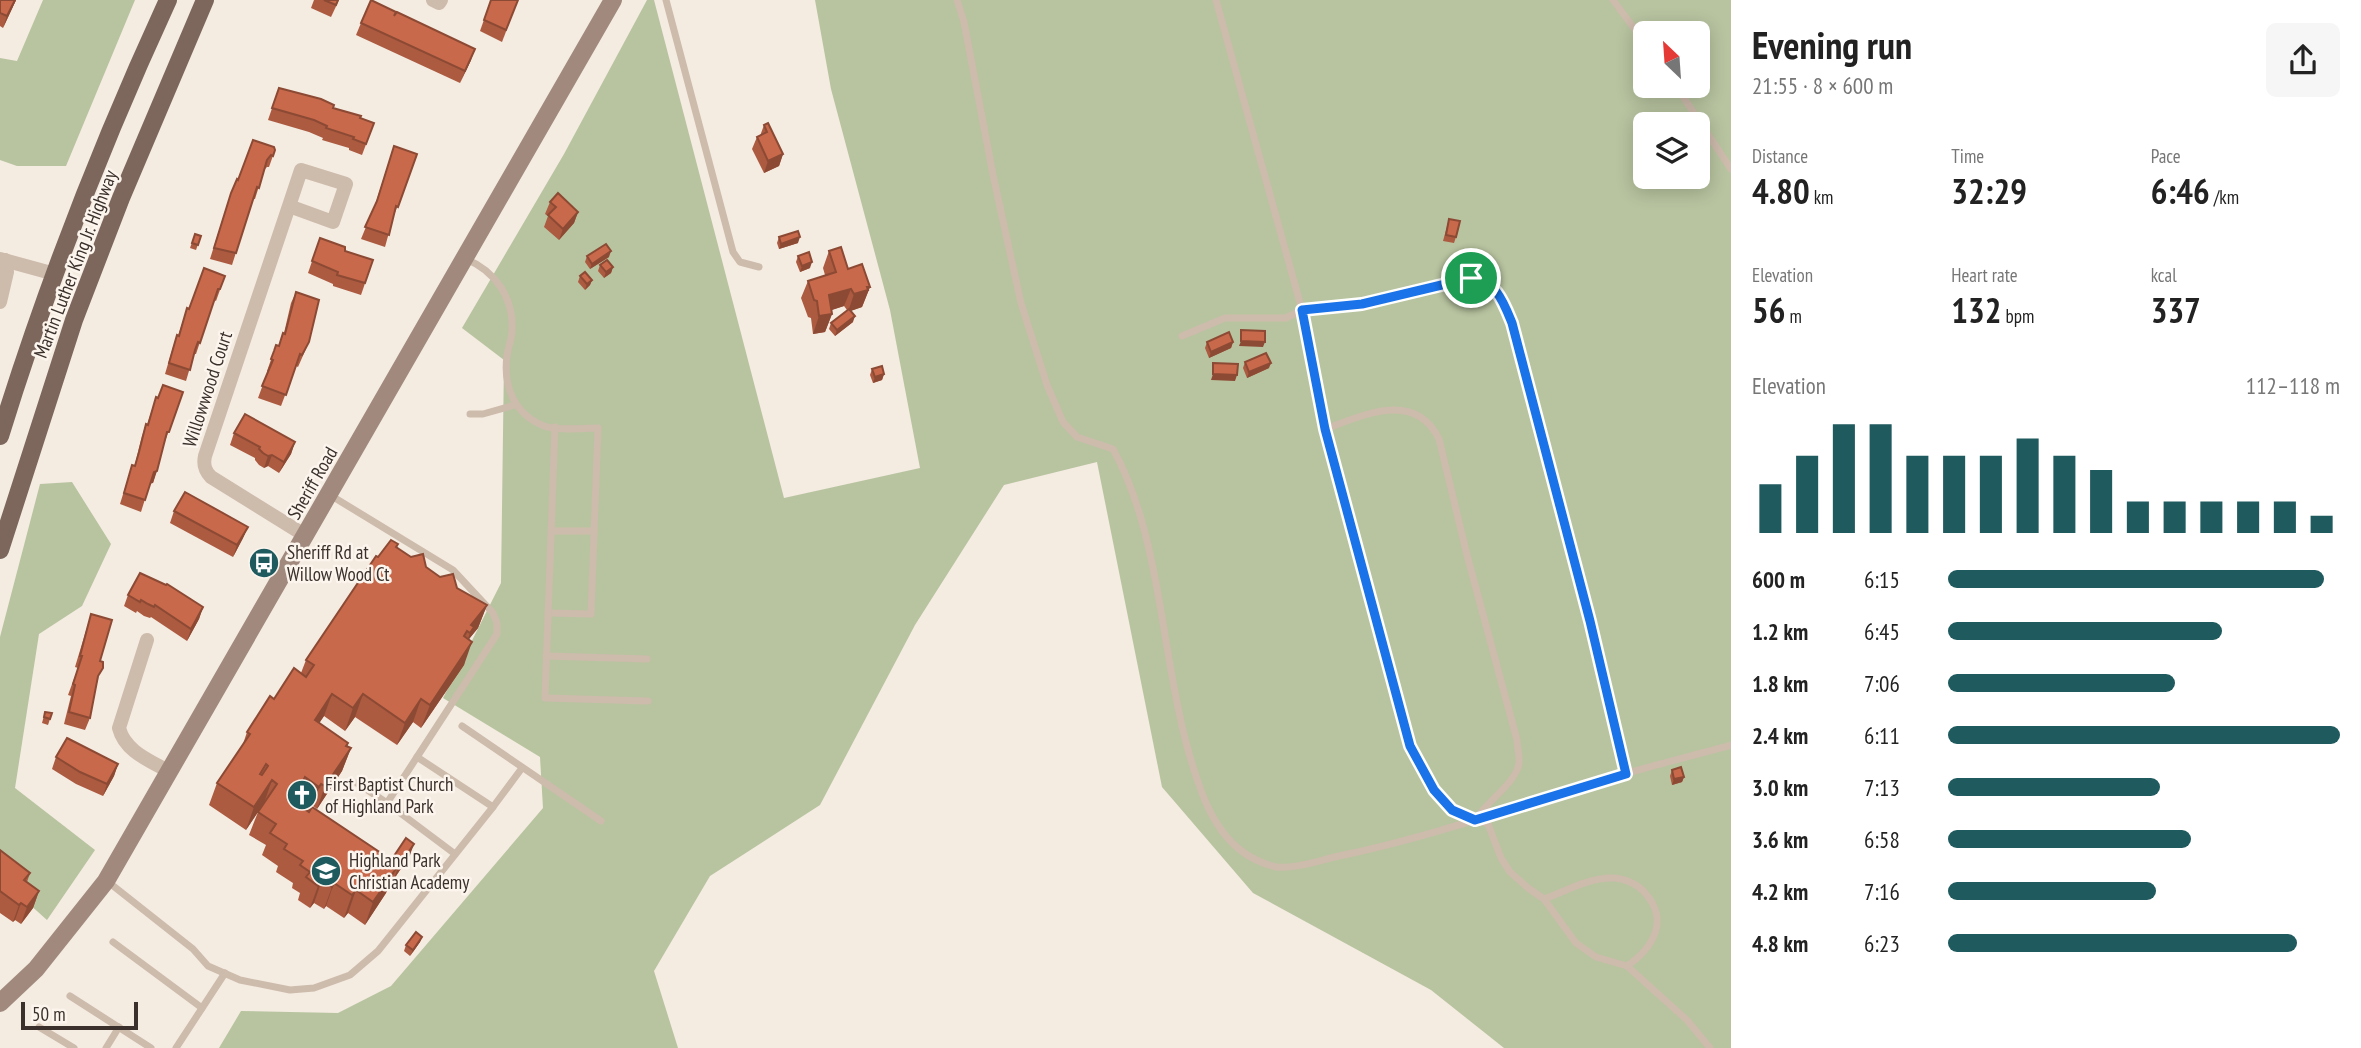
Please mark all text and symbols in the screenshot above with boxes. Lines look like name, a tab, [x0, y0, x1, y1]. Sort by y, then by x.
text: Evening run	[1752, 20, 1912, 69]
north arrow	[1633, 21, 1710, 98]
map controls	[1633, 21, 1710, 189]
button: share	[2266, 23, 2340, 97]
text: 21:55 · 8 × 600 m	[1752, 71, 1893, 100]
button: layers	[1633, 112, 1710, 189]
text: Distance	[1752, 144, 1808, 168]
text: Time	[1951, 144, 1984, 168]
text: Pace	[2151, 144, 2181, 168]
street label: Martin Luther King Jr. Highway	[28, 166, 122, 361]
text: 4.80	[1752, 168, 1810, 214]
text: 32:29	[1951, 168, 2027, 214]
text: 6:46	[2151, 168, 2210, 214]
text: km	[1810, 185, 1833, 209]
text: /km	[2210, 185, 2239, 209]
pin	[1441, 248, 1501, 308]
icon: arrive	[1452, 259, 1490, 297]
text: Elevation	[1752, 263, 1813, 287]
text: Heart rate	[1951, 263, 2018, 287]
text: kcal	[2151, 263, 2177, 287]
text: 56	[1752, 287, 1785, 333]
text: 132	[1951, 287, 2002, 333]
text: 337	[2151, 287, 2201, 333]
text: m	[1785, 304, 1802, 328]
text: bpm	[2002, 304, 2034, 328]
street label: Willowwood Court	[177, 327, 237, 450]
text: Elevation	[1752, 371, 1826, 400]
text: 112–118 m	[2246, 371, 2340, 400]
street label: Sheriff Road	[282, 442, 342, 524]
place label: Sheriff Rd at Willow Wood Ct	[287, 540, 390, 586]
bus stop icon: Sheriff Rd at Willow Wood Ct	[247, 546, 281, 580]
text: 600 m	[1752, 565, 1805, 594]
text: 6:15	[1864, 565, 1900, 594]
text: 1.2 km	[1752, 617, 1808, 646]
text: 6:45	[1864, 617, 1900, 646]
text: 1.8 km	[1752, 669, 1808, 698]
text: 7:06	[1864, 669, 1900, 698]
text: 2.4 km	[1752, 721, 1808, 750]
text: 6:11	[1864, 721, 1900, 750]
place label: First Baptist Church of Highland Park	[325, 772, 453, 818]
text: 3.0 km	[1752, 773, 1808, 802]
text: 7:13	[1864, 773, 1900, 802]
church icon: First Baptist Church of Highland Park	[285, 778, 319, 812]
text: 3.6 km	[1752, 825, 1808, 854]
text: 6:58	[1864, 825, 1900, 854]
place label: Highland Park Christian Academy	[349, 848, 470, 894]
school or university icon: Highland Park Christian Academy	[309, 854, 343, 888]
text: 4.2 km	[1752, 877, 1808, 906]
text: 7:16	[1864, 877, 1900, 906]
text: 4.8 km	[1752, 929, 1808, 958]
text: 6:23	[1864, 929, 1900, 958]
scale bar	[21, 999, 138, 1031]
text: 50 m	[32, 1002, 66, 1026]

